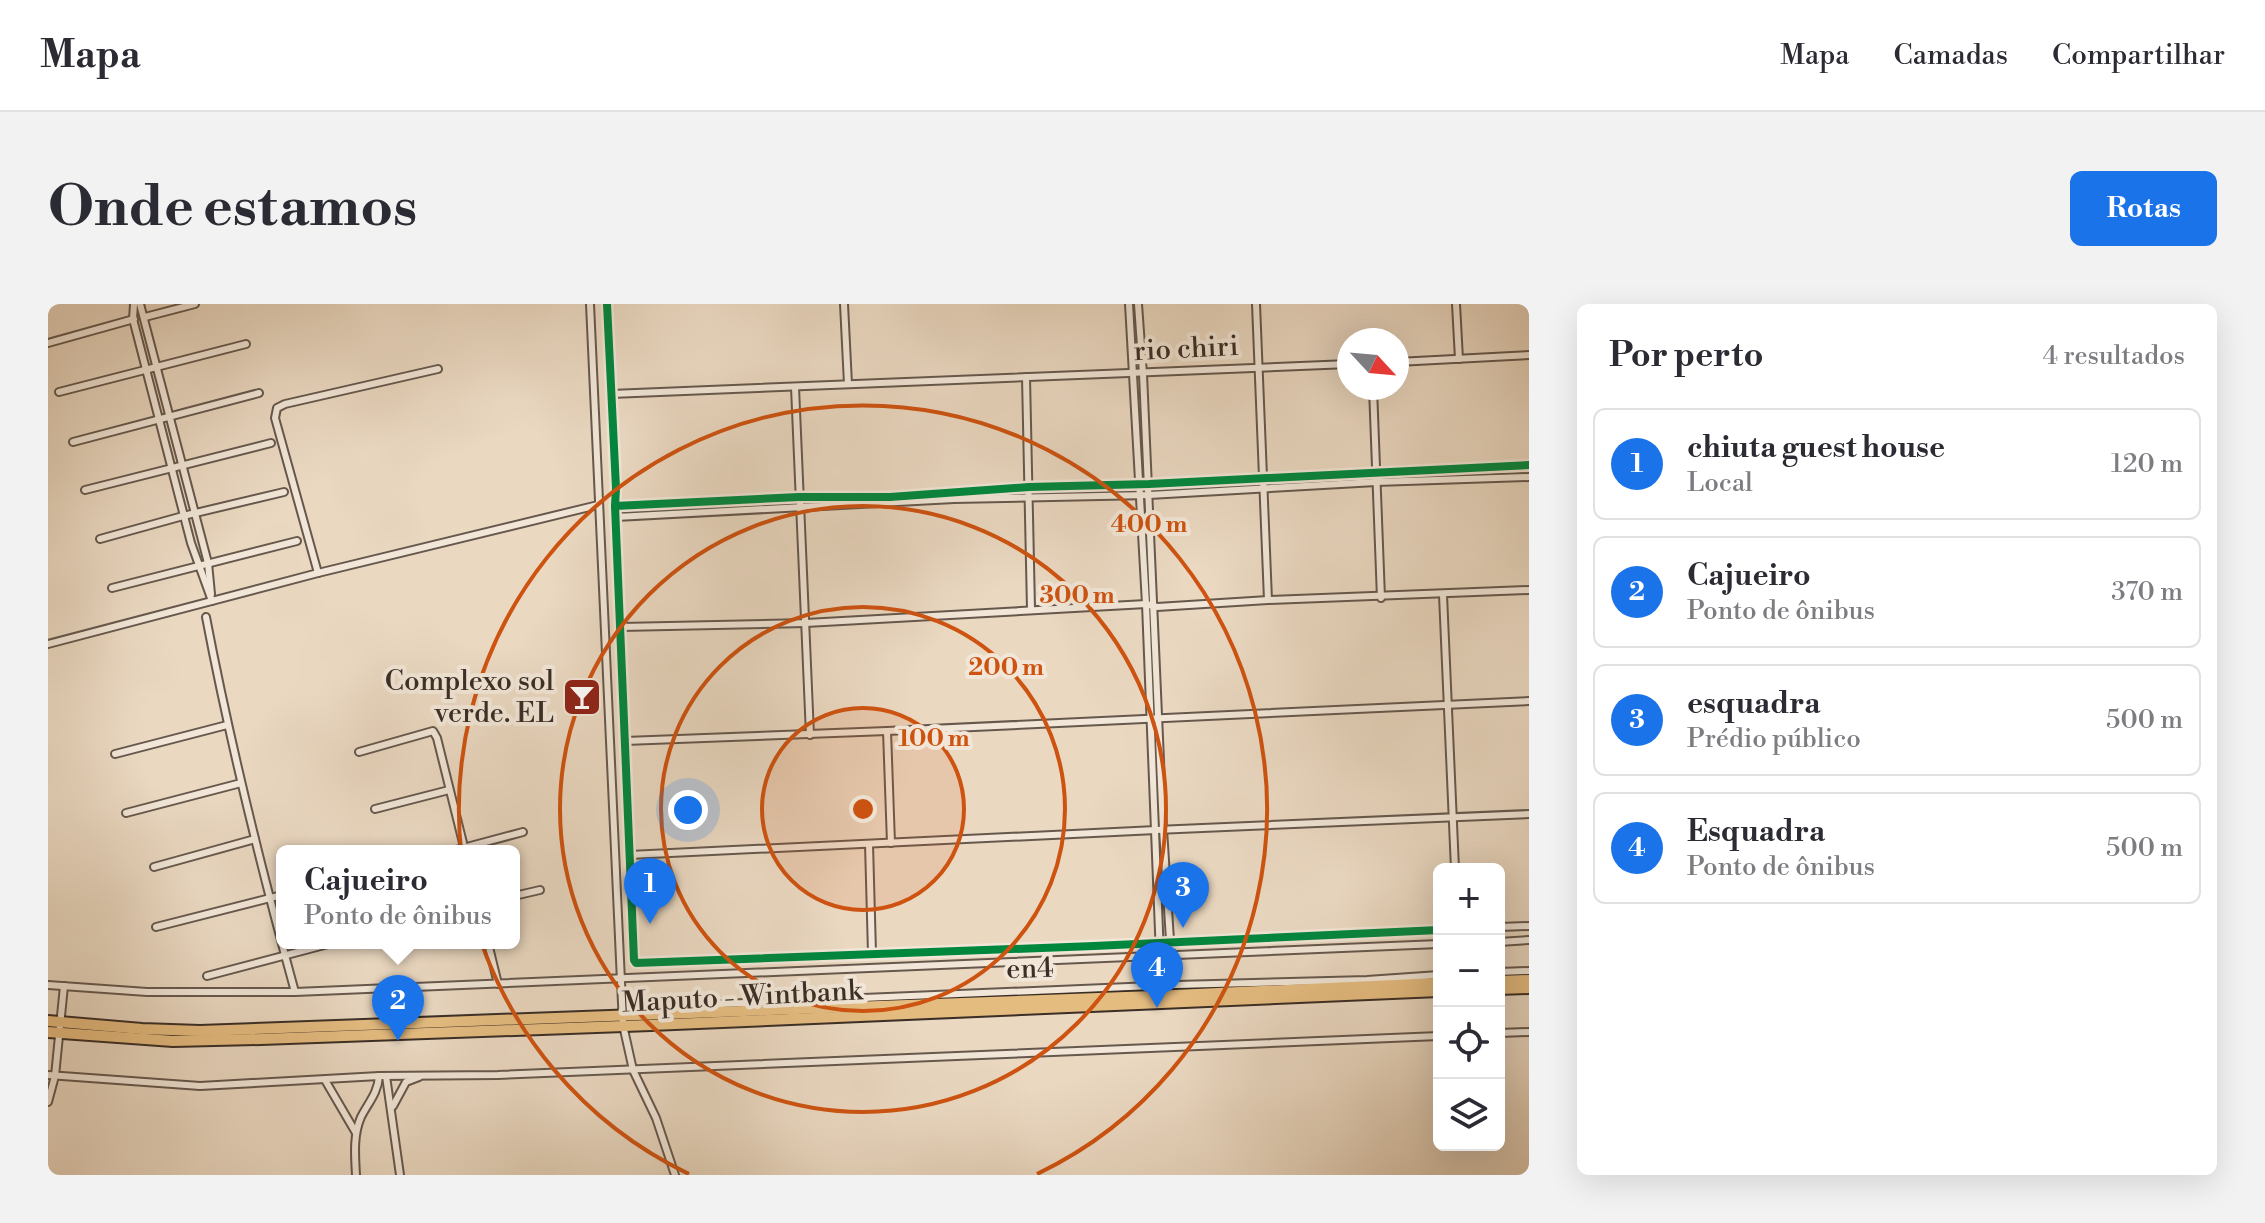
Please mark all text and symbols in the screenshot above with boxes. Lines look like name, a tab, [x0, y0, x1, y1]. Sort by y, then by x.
text: Mapa	[40, 32, 140, 79]
text: Mapa	[1780, 38, 1850, 73]
text: Camadas	[1894, 38, 2008, 73]
text: Compartilhar	[2052, 38, 2225, 73]
button: Rotas	[2070, 171, 2217, 246]
text: Onde estamos	[48, 173, 417, 243]
north arrow	[1337, 328, 1409, 400]
street label: rio chiri	[1133, 329, 1239, 369]
text: Por perto	[1609, 335, 1764, 377]
text: 4 resultados	[2043, 340, 2185, 372]
text: chiuta guest house	[1687, 429, 1945, 467]
text: 1	[1631, 448, 1643, 480]
text: 120 m	[2111, 448, 2183, 480]
text: Local	[1687, 467, 1753, 499]
text: 400 m	[1111, 510, 1187, 540]
text: Cajueiro	[1687, 557, 1811, 595]
text: 2	[1629, 576, 1645, 608]
text: 370 m	[2111, 576, 2183, 608]
text: 300 m	[1039, 581, 1115, 611]
text: Ponto de ônibus	[1687, 595, 1875, 627]
text: 200 m	[968, 653, 1044, 683]
place label: Complexo sol verde. EL	[385, 664, 554, 731]
bar icon: Complexo sol verde. EL	[561, 676, 603, 718]
text: esquadra	[1687, 685, 1820, 723]
text: 3	[1629, 704, 1645, 736]
text: 500 m	[2106, 704, 2183, 736]
text: Prédio público	[1687, 723, 1861, 755]
text: 100 m	[898, 724, 970, 754]
your location	[668, 790, 708, 830]
centre of rings	[849, 795, 877, 823]
text: Esquadra	[1687, 813, 1825, 851]
text: 4	[1628, 832, 1646, 864]
text: 500 m	[2106, 832, 2183, 864]
popup	[276, 845, 520, 949]
text: Ponto de ônibus	[1687, 851, 1875, 883]
pin: 1	[624, 858, 676, 924]
text: Cajueiro	[304, 862, 428, 900]
pin: 3	[1157, 862, 1209, 928]
map controls	[1433, 863, 1505, 1151]
button: +	[1433, 863, 1505, 935]
text: Ponto de ônibus	[304, 900, 492, 932]
button: −	[1433, 935, 1505, 1007]
pin: 4	[1131, 942, 1183, 1008]
street label: en4	[1006, 951, 1054, 987]
street label: Maputo - Wintbank	[621, 973, 865, 1021]
pin: 2	[372, 975, 424, 1041]
button: locate	[1433, 1007, 1505, 1079]
button: layers	[1433, 1079, 1505, 1151]

